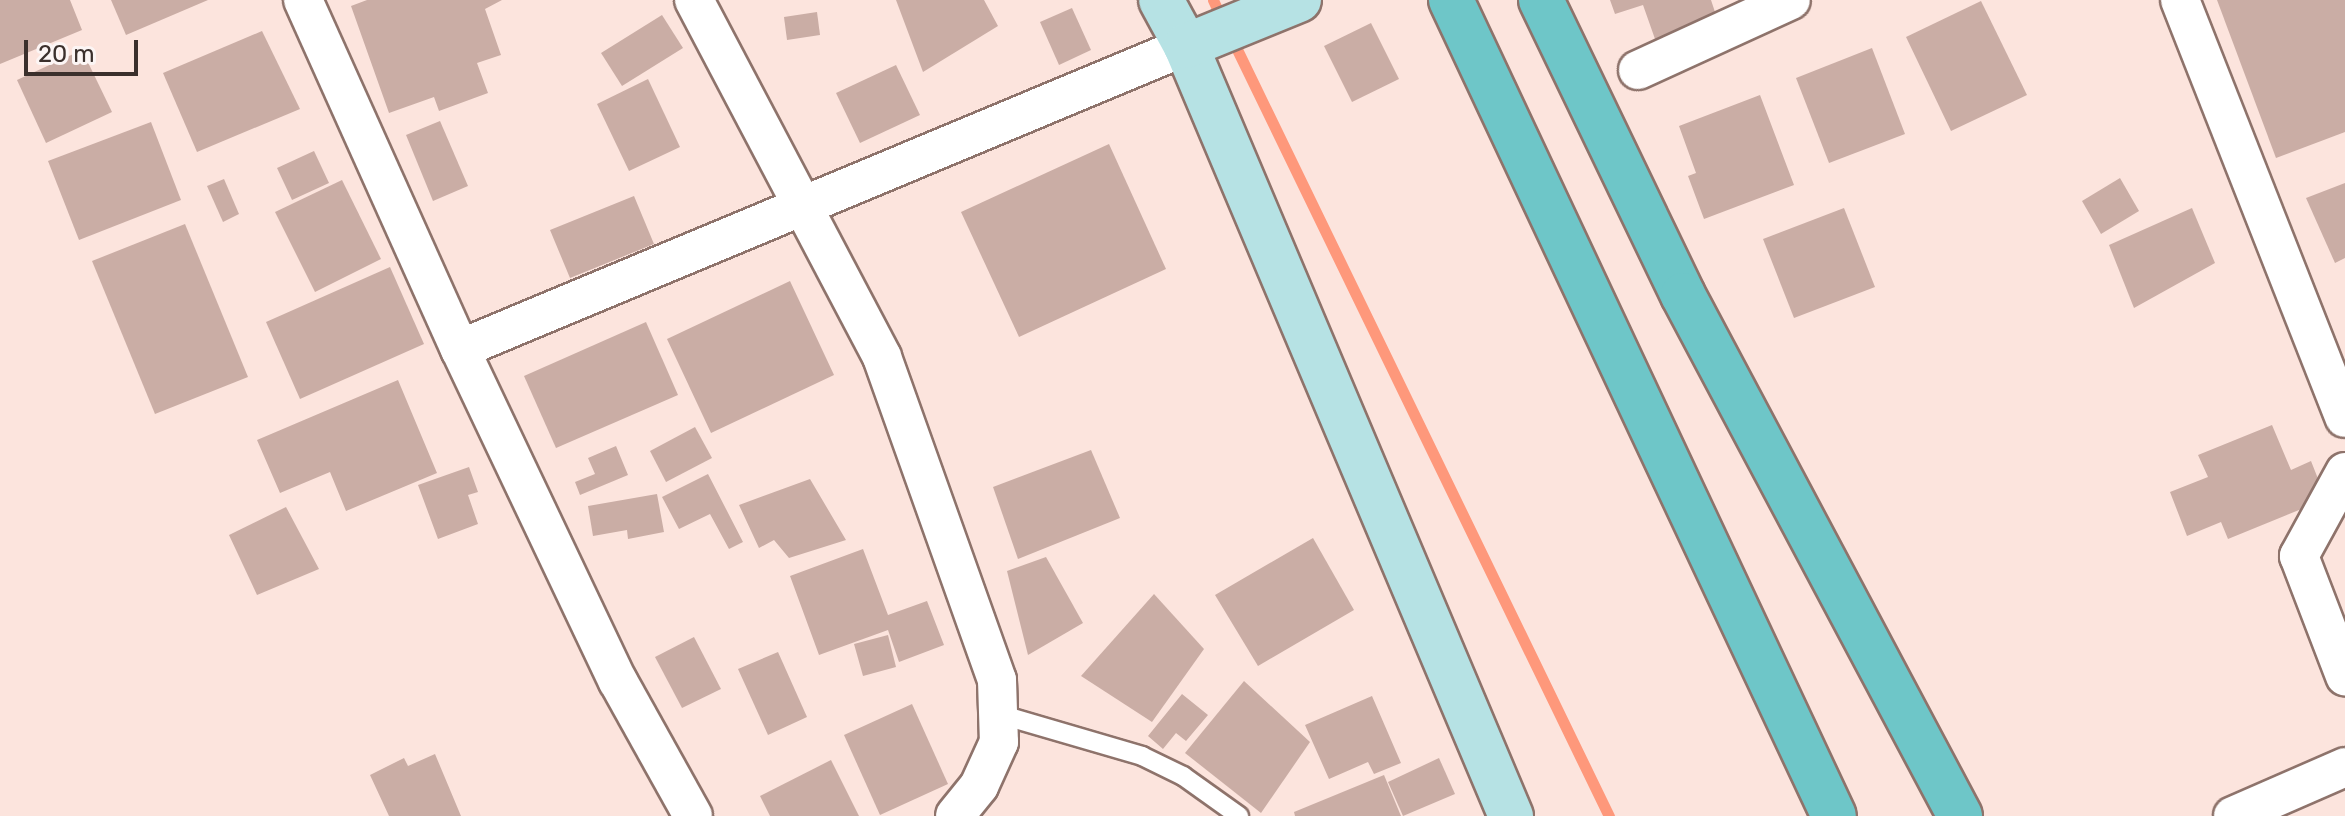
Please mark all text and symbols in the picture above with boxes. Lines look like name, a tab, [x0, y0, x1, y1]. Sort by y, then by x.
scale bar	[28, 24, 142, 74]
text: 20 m	[38, 40, 95, 68]

